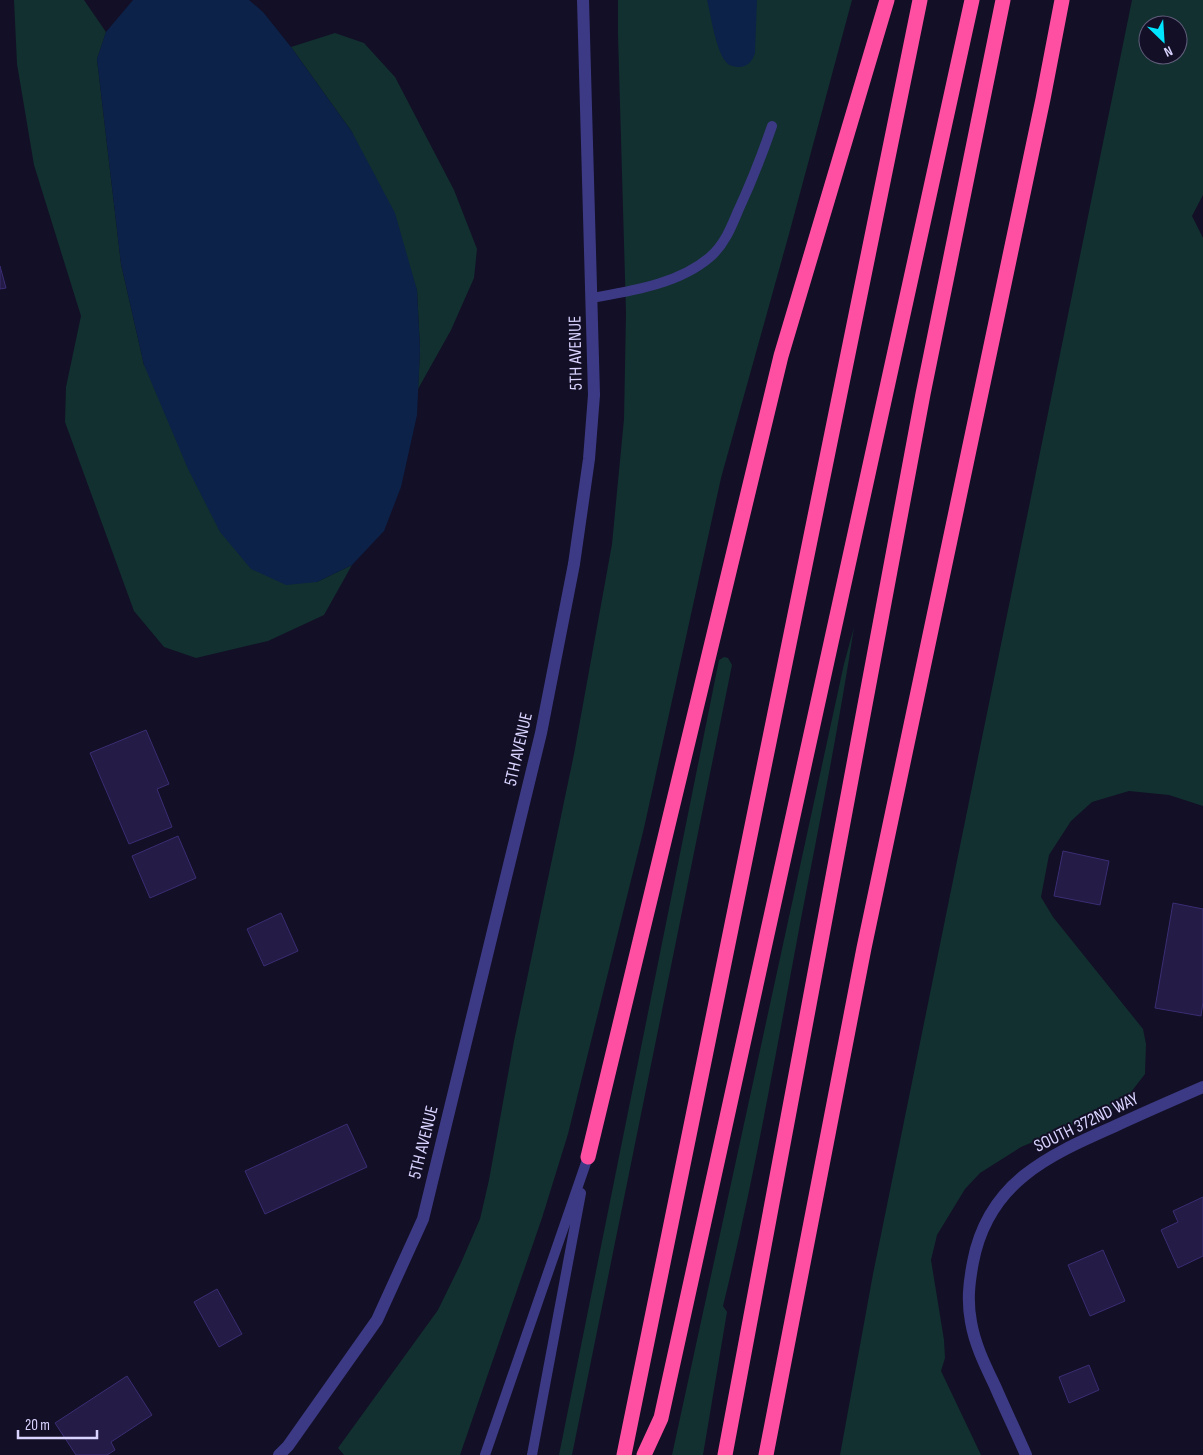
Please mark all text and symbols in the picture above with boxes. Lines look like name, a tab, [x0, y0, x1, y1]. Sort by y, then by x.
north arrow	[1138, 15, 1188, 65]
text: N	[1161, 42, 1175, 61]
street label: 5TH AVENUE	[564, 315, 587, 391]
street label: 5TH AVENUE	[500, 710, 537, 788]
street label: SOUTH 372ND WAY	[1031, 1088, 1142, 1157]
street label: 5TH AVENUE	[404, 1103, 443, 1181]
scale bar	[18, 1408, 96, 1440]
text: 20 m	[25, 1416, 50, 1435]

